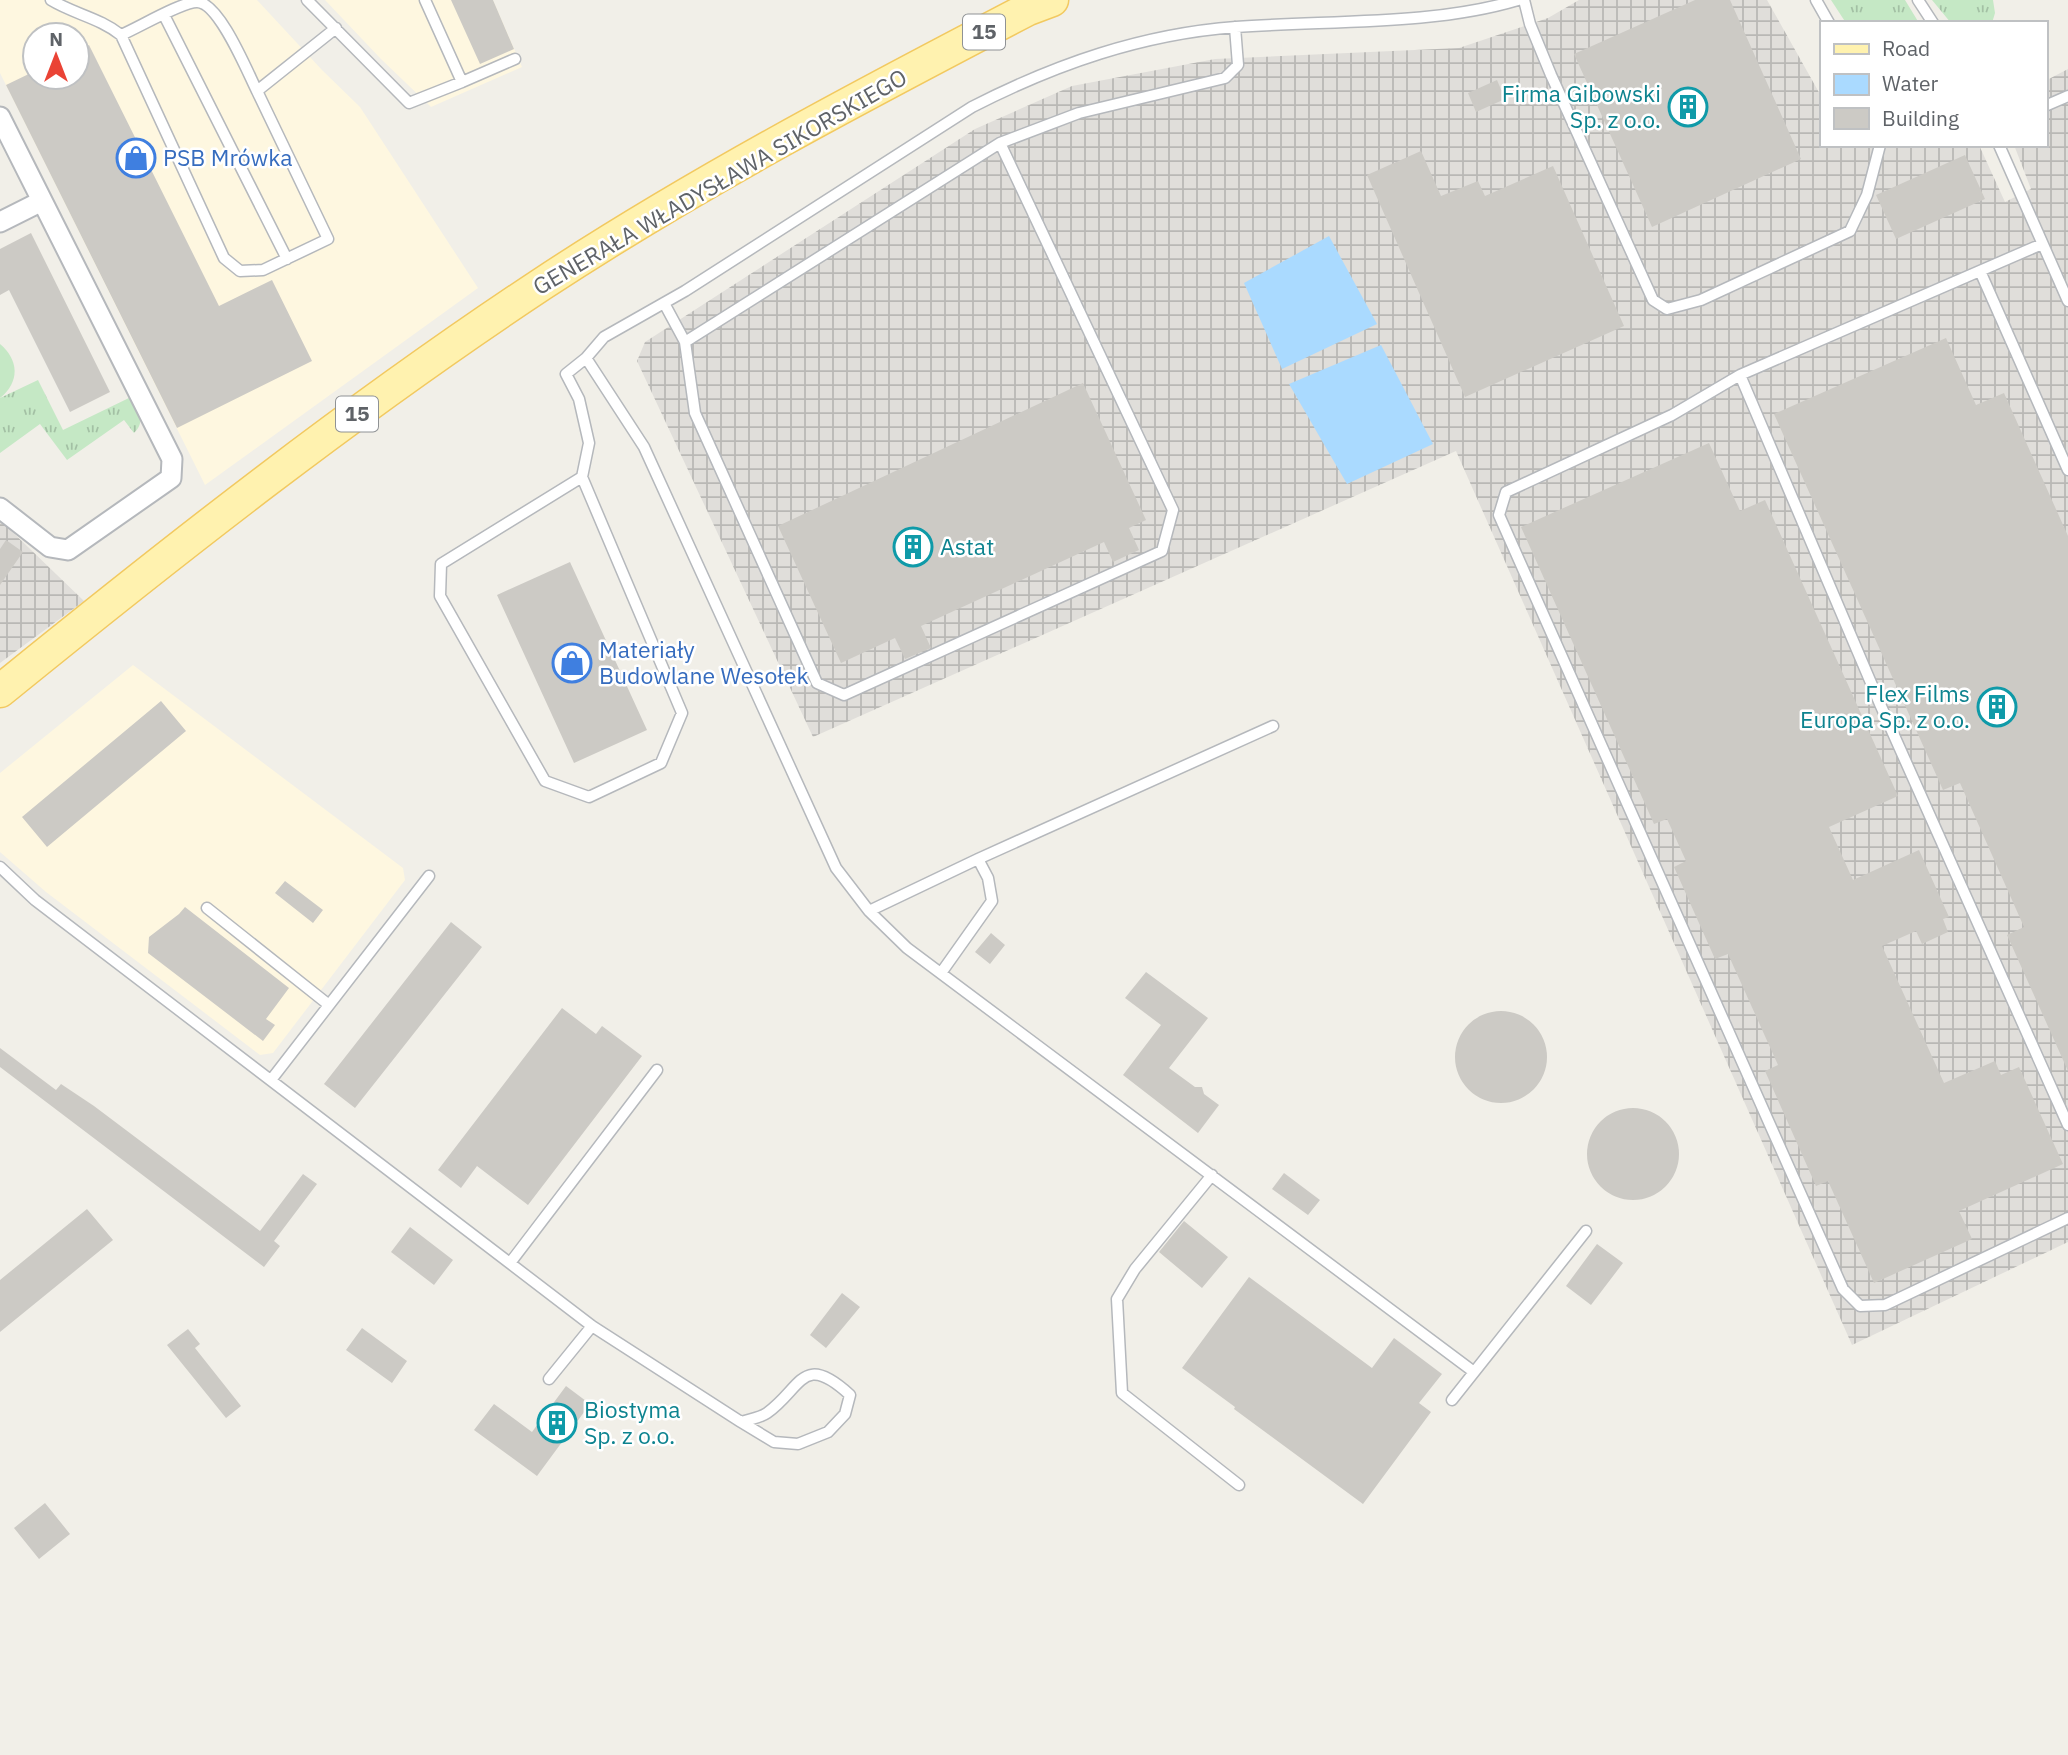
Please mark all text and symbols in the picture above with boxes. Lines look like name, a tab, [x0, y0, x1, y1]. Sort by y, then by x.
road number: 15	[963, 14, 1005, 50]
north arrow	[21, 21, 91, 91]
legend	[1820, 21, 2047, 147]
text: N	[49, 27, 63, 51]
text: Road	[1882, 34, 1930, 62]
street label: GENERAŁA WŁADYSŁAWA SIKORSKIEGO	[527, 61, 912, 301]
text: Water	[1882, 69, 1939, 97]
place label: Firma Gibowski Sp. z o.o.	[1502, 78, 1661, 134]
building icon: Firma Gibowski Sp. z o.o.	[1667, 86, 1709, 128]
text: Building	[1882, 104, 1959, 132]
shop icon: PSB Mrówka	[115, 137, 157, 179]
place label: PSB Mrówka	[163, 142, 292, 172]
road number: 15	[336, 396, 378, 432]
building icon: Astat	[892, 526, 934, 568]
place label: Astat	[940, 531, 994, 561]
place label: Materiały Budowlane Wesołek	[599, 634, 809, 690]
shop icon: Materiały Budowlane Wesołek	[551, 642, 593, 684]
place label: Flex Films Europa Sp. z o.o.	[1800, 678, 1970, 734]
building icon: Flex Films Europa Sp. z o.o.	[1976, 686, 2018, 728]
place label: Biostyma Sp. z o.o.	[584, 1394, 681, 1450]
building icon: Biostyma Sp. z o.o.	[536, 1402, 578, 1444]

